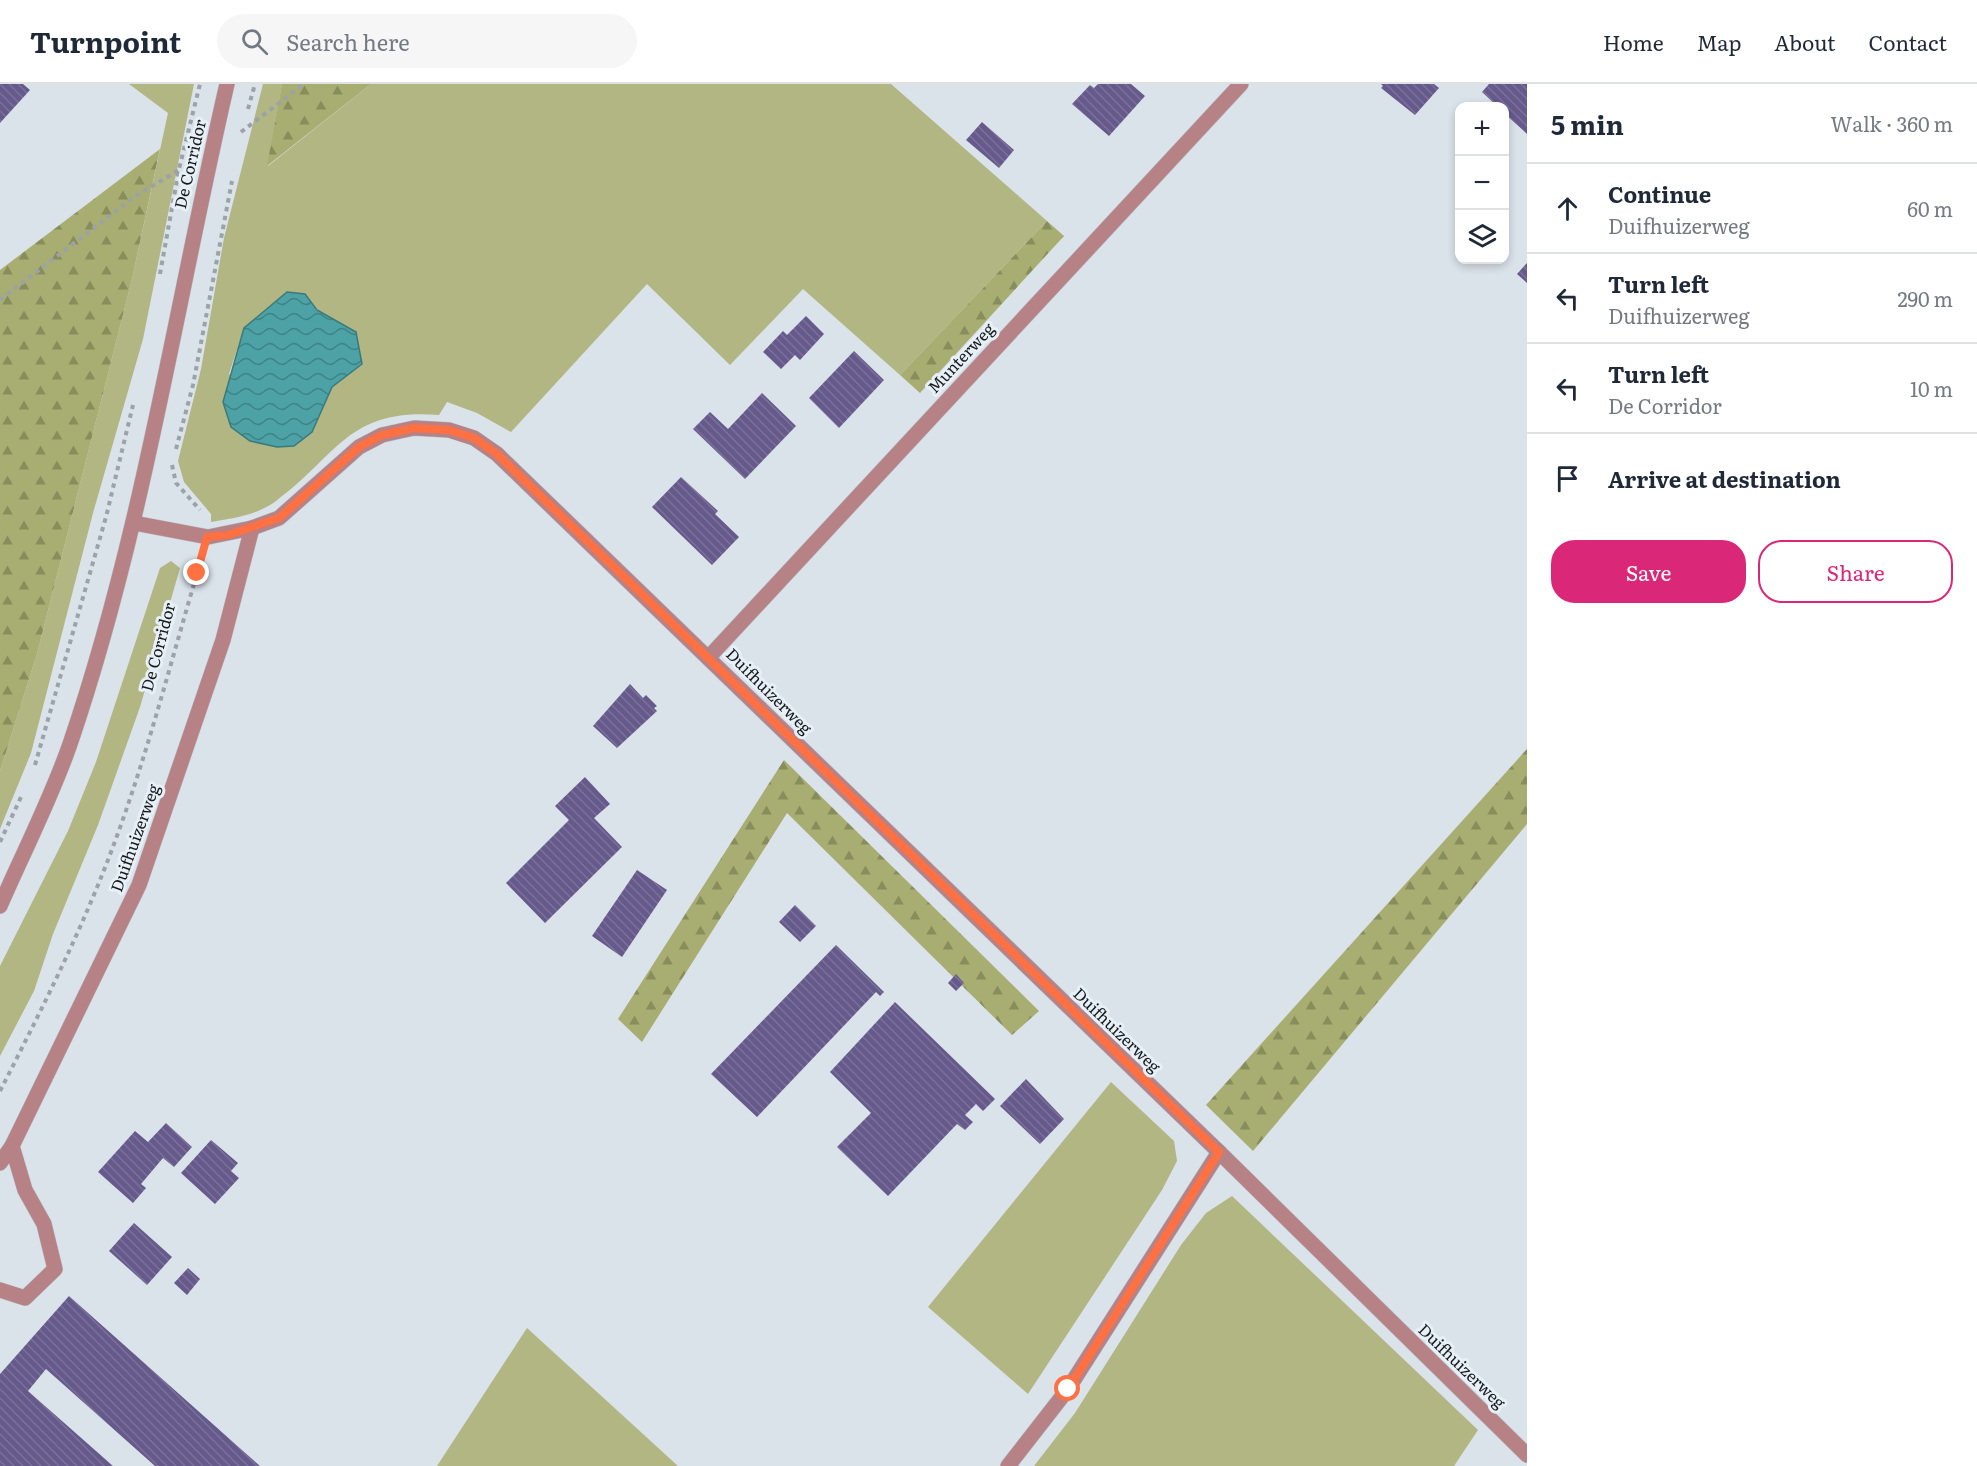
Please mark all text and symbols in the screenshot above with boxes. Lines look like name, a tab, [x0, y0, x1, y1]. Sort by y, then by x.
search box	[217, 14, 637, 68]
text: Turnpoint	[30, 20, 181, 62]
icon: search	[238, 25, 271, 58]
text: Search here	[286, 25, 410, 58]
text: Home	[1603, 26, 1664, 57]
text: Map	[1697, 26, 1741, 57]
text: About	[1774, 26, 1836, 57]
text: Contact	[1869, 26, 1947, 57]
map controls	[1455, 102, 1509, 264]
button: +	[1455, 102, 1509, 156]
text: 5 min	[1551, 104, 1624, 143]
text: Walk · 360 m	[1831, 108, 1953, 138]
street label: De Corridor	[167, 116, 211, 211]
button: −	[1455, 156, 1509, 210]
text: Continue	[1608, 177, 1711, 210]
icon: ahead	[1551, 192, 1584, 225]
text: 60 m	[1907, 193, 1953, 223]
button: layers	[1455, 210, 1509, 264]
text: Duifhuizerweg	[1608, 210, 1750, 240]
text: Turn left	[1608, 267, 1709, 300]
icon: left	[1551, 282, 1584, 315]
text: 290 m	[1897, 283, 1953, 313]
text: Duifhuizerweg	[1608, 300, 1750, 330]
street label: Munterweg	[921, 317, 999, 398]
text: Turn left	[1608, 357, 1709, 390]
icon: left	[1551, 372, 1584, 405]
text: 10 m	[1910, 373, 1953, 403]
text: De Corridor	[1608, 390, 1722, 420]
icon: arrive	[1551, 462, 1584, 495]
text: Arrive at destination	[1608, 462, 1841, 495]
button: Save	[1551, 540, 1746, 603]
button: Share	[1758, 540, 1953, 603]
route end	[183, 559, 209, 585]
street label: De Corridor	[134, 599, 181, 694]
street label: Duifhuizerweg	[721, 642, 818, 739]
street label: Duifhuizerweg	[103, 780, 165, 895]
street label: Duifhuizerweg	[1069, 981, 1167, 1077]
street label: Duifhuizerweg	[1414, 1317, 1512, 1413]
route start	[1054, 1375, 1080, 1401]

